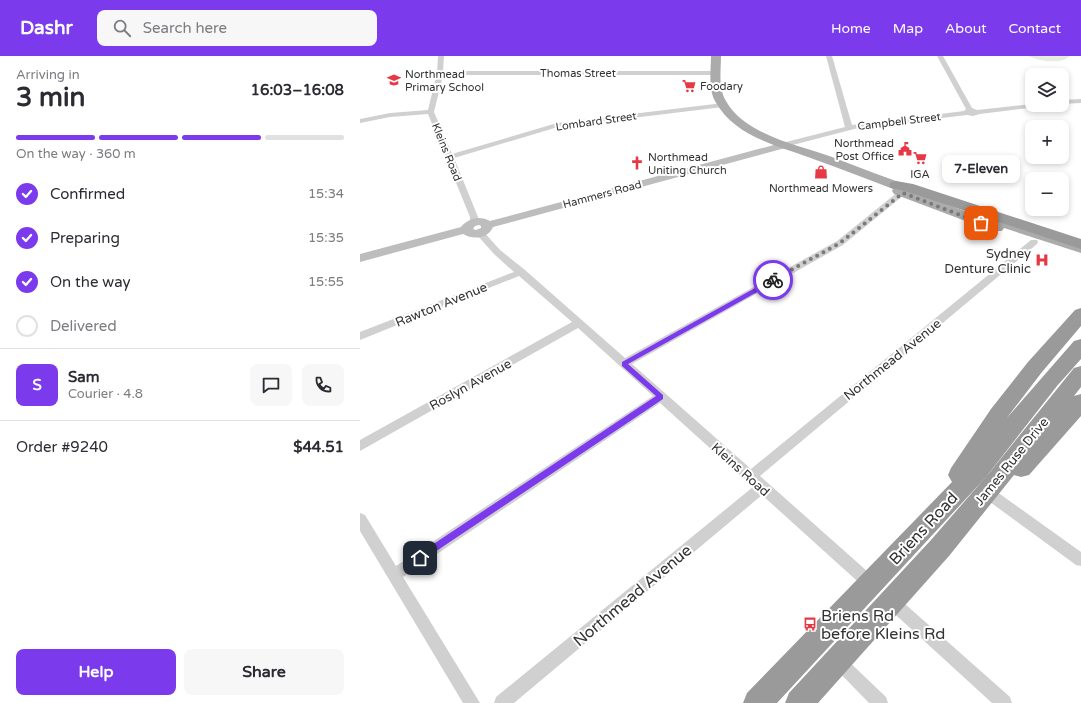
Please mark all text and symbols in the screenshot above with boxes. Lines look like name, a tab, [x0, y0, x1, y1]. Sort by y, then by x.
search box	[97, 10, 377, 46]
text: Dashr	[20, 17, 73, 39]
icon: search	[111, 17, 133, 39]
text: Search here	[143, 19, 227, 37]
text: Home	[831, 20, 871, 37]
text: Map	[893, 20, 923, 37]
text: About	[945, 20, 987, 37]
text: Contact	[1009, 20, 1061, 37]
text: Arriving in	[16, 67, 80, 83]
street label: Thomas Street	[540, 67, 616, 80]
place label: Northmead Primary School	[405, 68, 484, 94]
map controls	[1025, 68, 1069, 216]
button: layers	[1025, 68, 1069, 112]
school or university icon: Northmead Primary School	[386, 72, 402, 88]
supermarket icon: Foodary	[681, 78, 697, 94]
place label: Foodary	[700, 80, 743, 93]
text: 16:03–16:08	[251, 81, 344, 99]
text: 3 min	[16, 82, 85, 113]
street label: Lombard Street	[555, 109, 637, 134]
street label: Campbell Street	[857, 110, 941, 133]
button: +	[1025, 120, 1069, 164]
street label: Kleins Road	[429, 121, 464, 183]
place label: Northmead Post Office	[834, 137, 894, 163]
public building icon: Northmead Post Office	[897, 141, 913, 157]
text: On the way · 360 m	[16, 146, 136, 162]
supermarket icon: IGA	[912, 150, 928, 166]
place label: Northmead Uniting Church	[648, 151, 727, 177]
church icon: Northmead Uniting Church	[629, 155, 645, 171]
callout: 7-Eleven	[942, 155, 1020, 183]
text: 7-Eleven	[954, 161, 1008, 177]
shop icon: Northmead Mowers	[813, 164, 829, 180]
place label: IGA	[910, 168, 930, 181]
button: −	[1025, 172, 1069, 216]
street label: Hammers Road	[561, 178, 643, 211]
place label: Northmead Mowers	[769, 182, 873, 195]
icon: check	[16, 183, 38, 205]
text: Confirmed	[50, 185, 125, 203]
text: 15:34	[308, 186, 344, 202]
pin	[964, 206, 998, 240]
icon: bag	[970, 212, 992, 234]
icon: check	[16, 227, 38, 249]
text: Preparing	[50, 229, 120, 247]
text: 15:35	[308, 230, 344, 246]
place label: Sydney Denture Clinic	[944, 246, 1031, 277]
hospital icon: Sydney Denture Clinic	[1034, 252, 1050, 268]
courier	[753, 260, 793, 300]
icon: bike	[762, 269, 784, 291]
icon: check	[16, 271, 38, 293]
text: On the way	[50, 273, 130, 291]
text: 15:55	[308, 274, 344, 290]
street label: Rawton Avenue	[393, 279, 490, 331]
street label: Northmead Avenue	[841, 316, 945, 404]
text: Delivered	[50, 317, 117, 335]
street label: Roslyn Avenue	[427, 356, 514, 414]
button: chat	[250, 364, 292, 406]
button: phone	[302, 364, 344, 406]
text: Sam	[68, 368, 99, 386]
text: S	[32, 376, 42, 394]
text: Courier · 4.8	[68, 386, 143, 402]
street label: James Ruse Drive	[971, 414, 1052, 509]
text: Order #9240	[16, 438, 108, 456]
text: $44.51	[293, 438, 344, 456]
street label: Kleins Road	[708, 439, 773, 500]
street label: Briens Road	[885, 488, 962, 569]
street label: Northmead Avenue	[569, 540, 696, 651]
pin	[403, 541, 437, 575]
icon: home	[409, 547, 431, 569]
place label: Briens Rd before Kleins Rd	[821, 606, 945, 644]
bus stop icon: Briens Rd before Kleins Rd	[802, 616, 818, 632]
button: Help	[16, 649, 176, 695]
button: Share	[184, 649, 344, 695]

